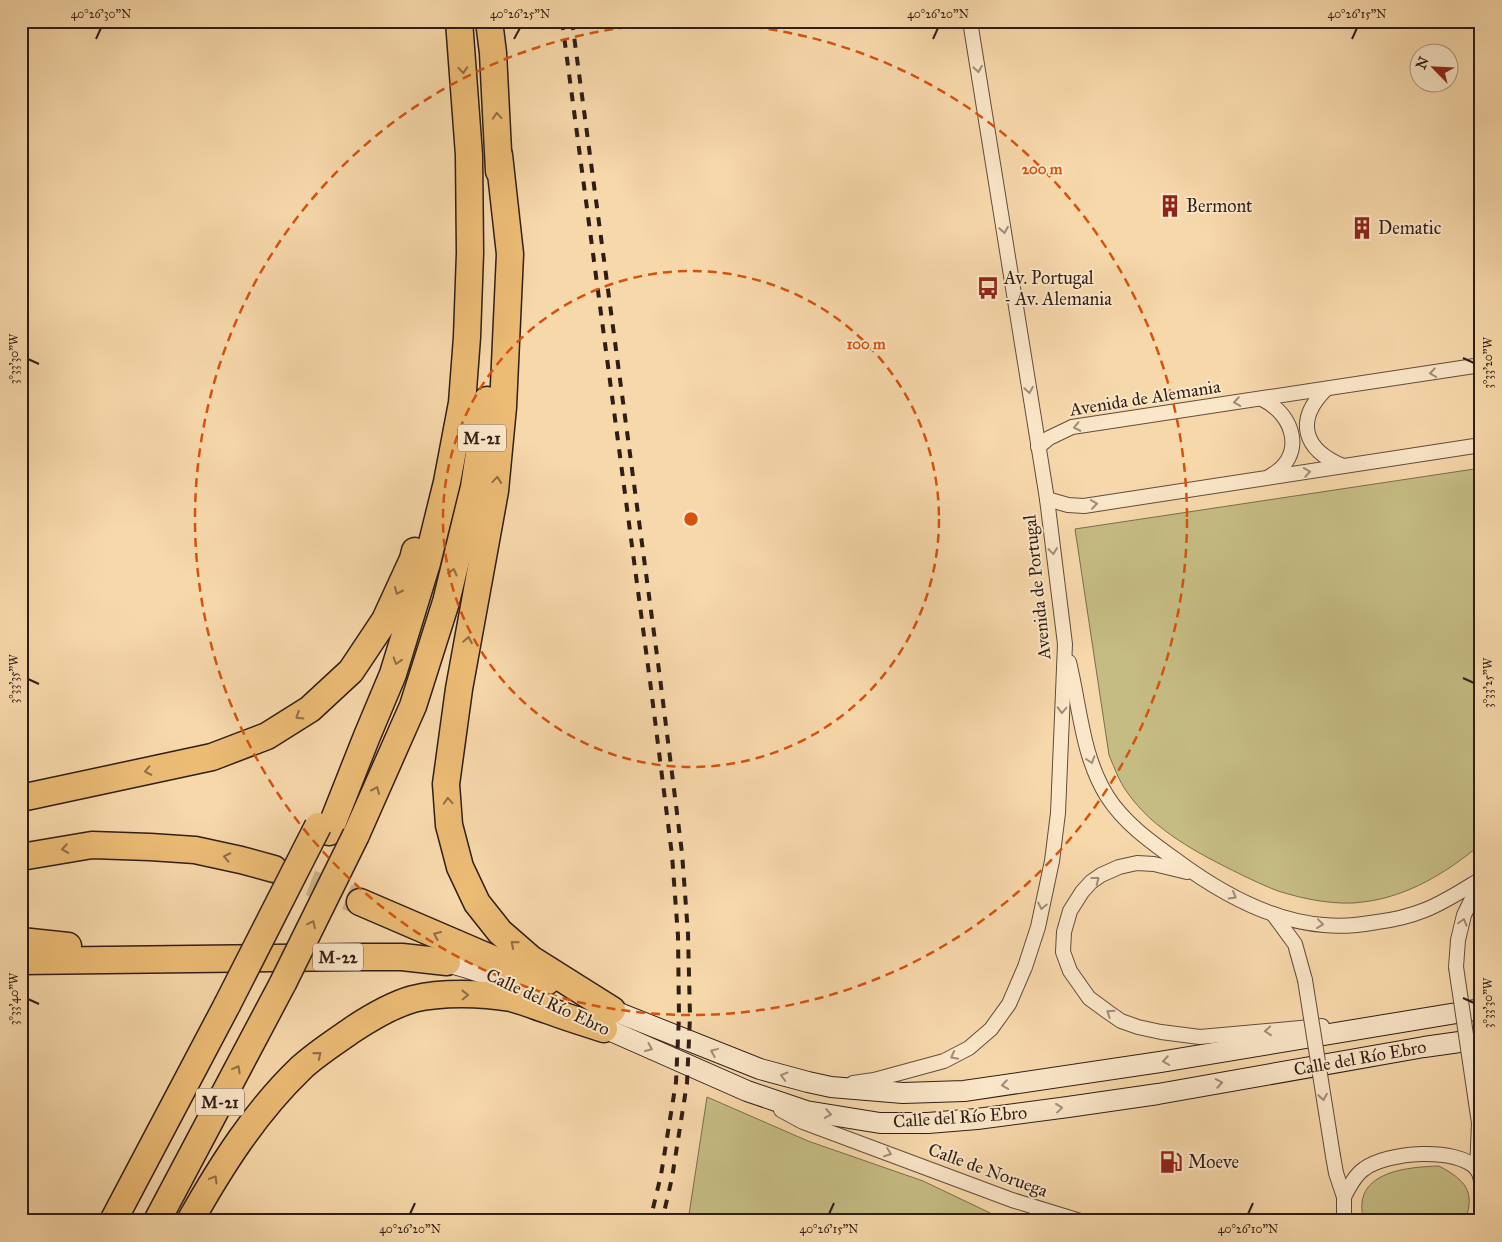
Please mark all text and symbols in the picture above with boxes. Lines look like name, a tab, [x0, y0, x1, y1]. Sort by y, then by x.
text: 40°26'30"N	[71, 7, 131, 21]
text: 40°26'25"N	[490, 7, 550, 21]
text: 40°26'20"N	[907, 7, 969, 21]
text: 40°26'15"N	[1327, 7, 1387, 21]
north arrow	[1410, 42, 1460, 92]
text: N	[1412, 54, 1433, 72]
one-way arrow	[972, 65, 982, 74]
one-way arrow	[458, 66, 469, 74]
one-way arrow	[491, 112, 502, 120]
text: 200 m	[1022, 160, 1063, 178]
building icon: Bermont	[1157, 193, 1183, 219]
place label: Bermont	[1186, 195, 1253, 217]
building icon: Dematic	[1349, 215, 1375, 241]
place label: Dematic	[1378, 217, 1442, 239]
one-way arrow	[998, 225, 1008, 234]
place label: Av. Portugal - Av. Alemania	[1003, 267, 1112, 310]
bus stop icon: Av. Portugal - Av. Alemania	[975, 275, 1001, 301]
text: 3°33'30"W	[7, 333, 21, 384]
text: 100 m	[846, 335, 886, 353]
text: 3°33'20"W	[1481, 337, 1495, 389]
one-way arrow	[1428, 367, 1437, 377]
street label: Avenida de Alemania	[1067, 375, 1222, 421]
one-way arrow	[1024, 386, 1034, 395]
one-way arrow	[1233, 396, 1241, 407]
one-way arrow	[1072, 421, 1081, 432]
road number: M-21	[458, 424, 506, 452]
one-way arrow	[1302, 467, 1311, 477]
one-way arrow	[491, 476, 502, 484]
one-way arrow	[1090, 500, 1099, 510]
centre of rings	[682, 510, 700, 528]
street label: Avenida de Portugal	[1018, 513, 1057, 661]
one-way arrow	[1047, 547, 1058, 555]
one-way arrow	[447, 567, 458, 576]
one-way arrow	[394, 586, 405, 595]
one-way arrow	[463, 636, 473, 644]
text: 3°33'35"W	[7, 654, 21, 704]
one-way arrow	[393, 656, 403, 664]
text: 3°33'25"W	[1481, 657, 1495, 708]
one-way arrow	[1057, 707, 1068, 715]
one-way arrow	[295, 710, 305, 719]
one-way arrow	[1085, 755, 1095, 764]
one-way arrow	[143, 765, 152, 776]
one-way arrow	[369, 786, 380, 795]
one-way arrow	[442, 797, 453, 805]
one-way arrow	[61, 844, 70, 854]
one-way arrow	[222, 852, 231, 863]
one-way arrow	[1090, 876, 1099, 885]
one-way arrow	[1228, 890, 1237, 900]
one-way arrow	[1038, 902, 1048, 911]
one-way arrow	[1317, 918, 1325, 929]
one-way arrow	[1457, 918, 1467, 927]
one-way arrow	[306, 920, 316, 929]
one-way arrow	[433, 931, 441, 941]
one-way arrow	[510, 940, 519, 949]
road number: M-22	[313, 944, 363, 970]
street label: Calle del Río Ebro	[483, 964, 613, 1040]
text: 3°33'40"W	[7, 972, 21, 1025]
text: 3°33'30"W	[1481, 977, 1495, 1028]
one-way arrow	[461, 990, 469, 1000]
one-way arrow	[1106, 1010, 1116, 1019]
one-way arrow	[1264, 1025, 1272, 1036]
street label: Calle del Río Ebro	[1292, 1036, 1428, 1080]
one-way arrow	[644, 1042, 653, 1053]
one-way arrow	[711, 1048, 719, 1058]
one-way arrow	[950, 1050, 959, 1060]
one-way arrow	[312, 1052, 321, 1060]
one-way arrow	[1162, 1056, 1171, 1066]
one-way arrow	[231, 1066, 241, 1075]
one-way arrow	[781, 1071, 789, 1081]
one-way arrow	[1001, 1079, 1009, 1090]
one-way arrow	[1215, 1079, 1224, 1089]
road number: M-21	[196, 1088, 244, 1116]
one-way arrow	[1318, 1093, 1328, 1101]
street label: Calle del Río Ebro	[892, 1101, 1028, 1133]
one-way arrow	[1055, 1103, 1063, 1114]
one-way arrow	[823, 1109, 832, 1119]
street label: Calle de Noruega	[925, 1138, 1051, 1203]
one-way arrow	[883, 1147, 891, 1157]
fuel station icon: Moeve	[1158, 1149, 1184, 1175]
place label: Moeve	[1188, 1151, 1239, 1173]
one-way arrow	[208, 1175, 218, 1184]
text: 40°26'20"N	[379, 1222, 441, 1236]
text: 40°26'15"N	[799, 1222, 859, 1236]
text: 40°26'10"N	[1218, 1222, 1278, 1236]

